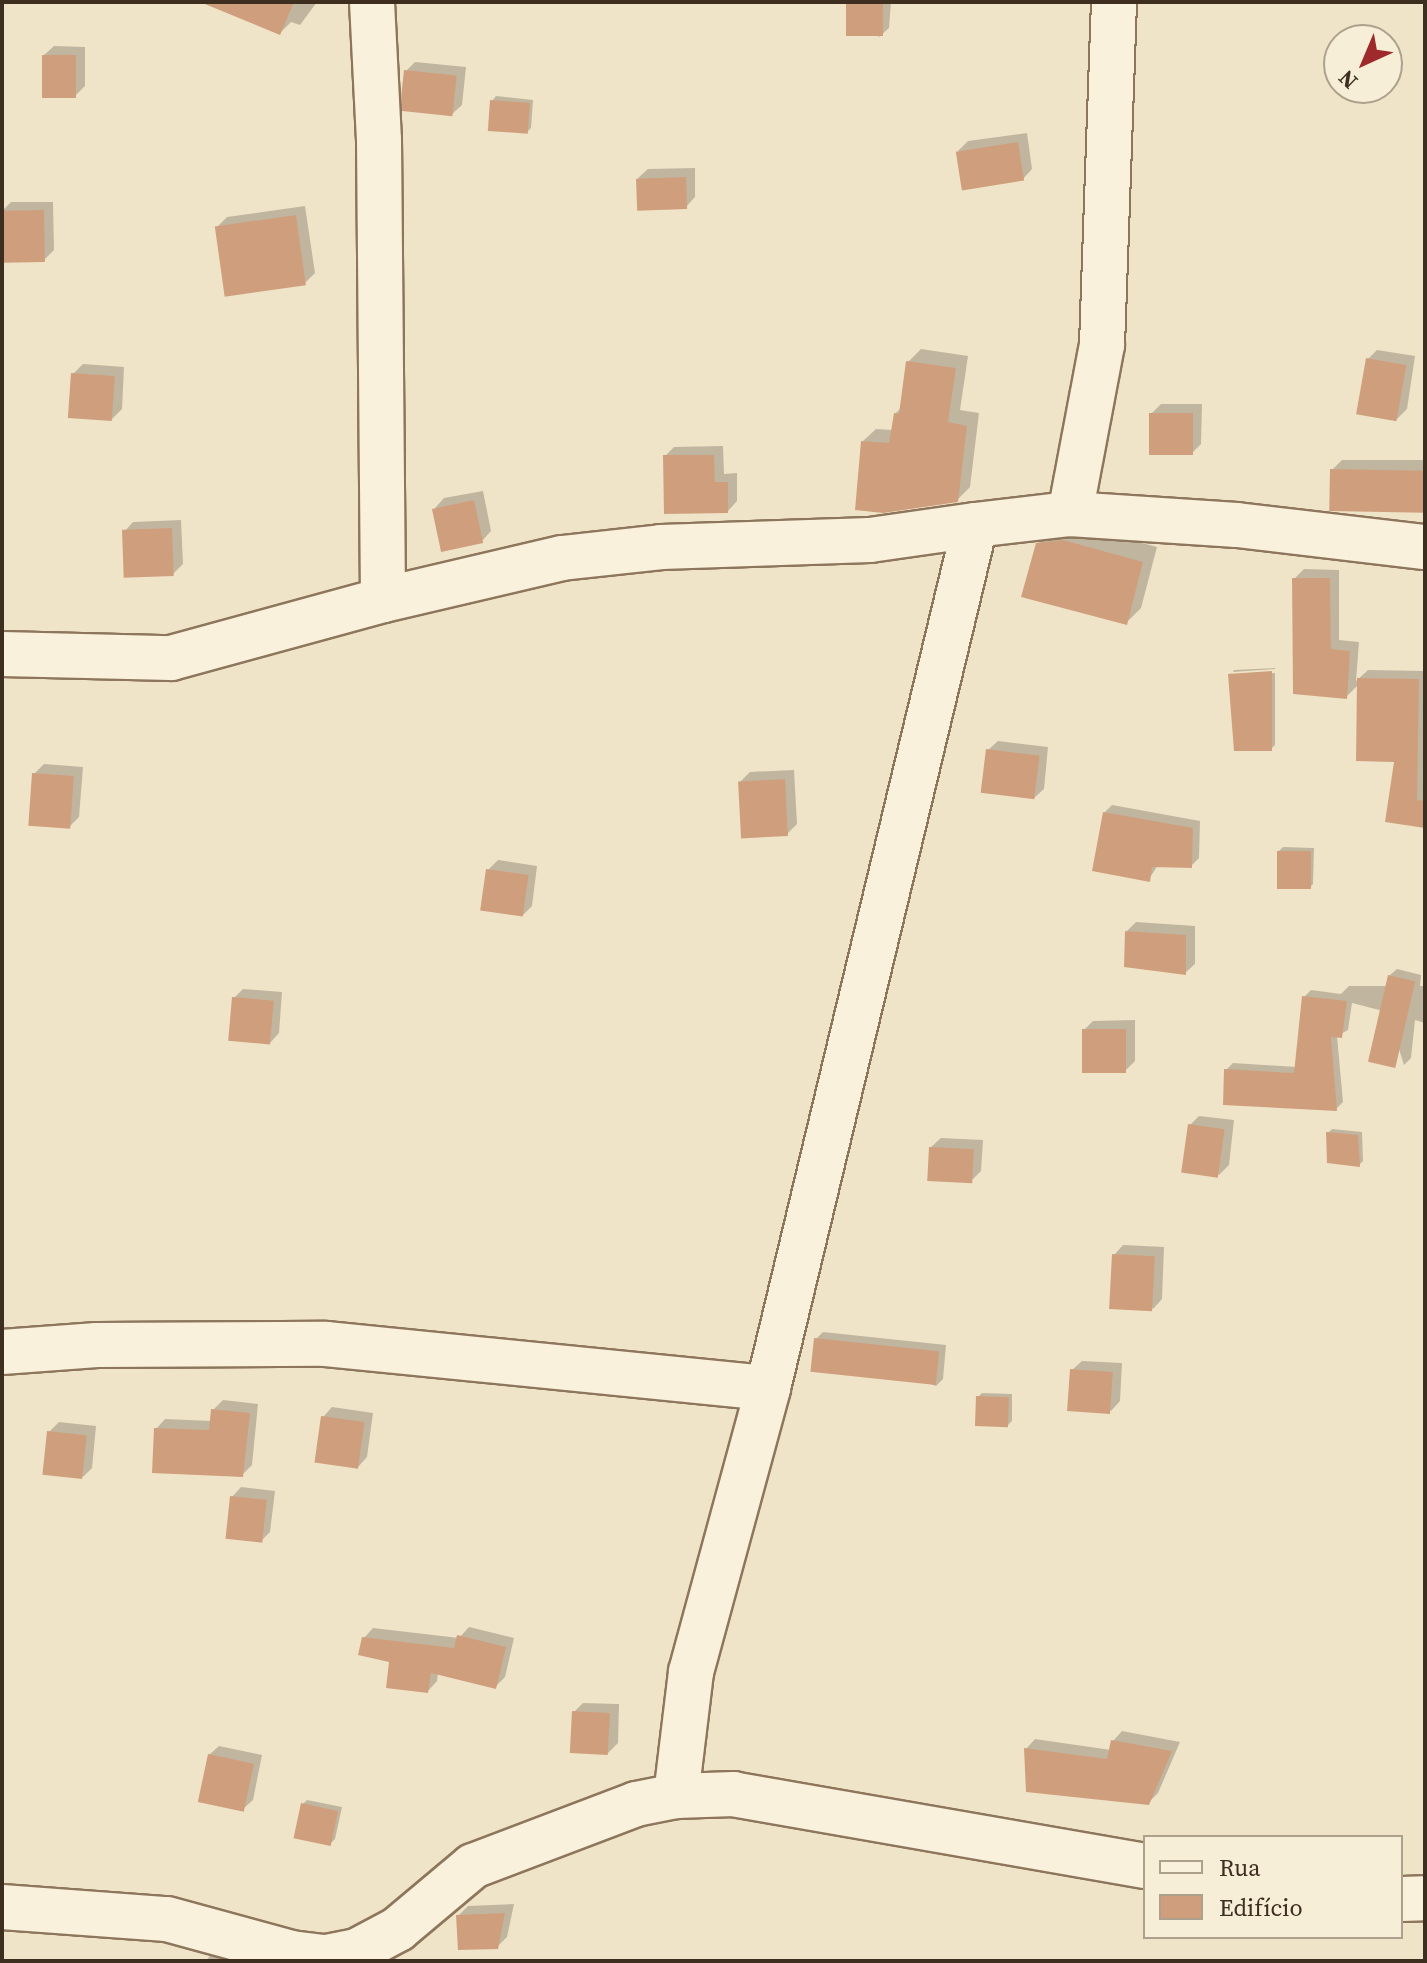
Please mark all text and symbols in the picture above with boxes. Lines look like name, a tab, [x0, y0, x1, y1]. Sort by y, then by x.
north arrow	[1323, 24, 1403, 104]
text: N	[1332, 63, 1364, 96]
legend	[1143, 1835, 1403, 1939]
text: Rua	[1219, 1851, 1261, 1884]
text: Edifício	[1219, 1891, 1303, 1924]

